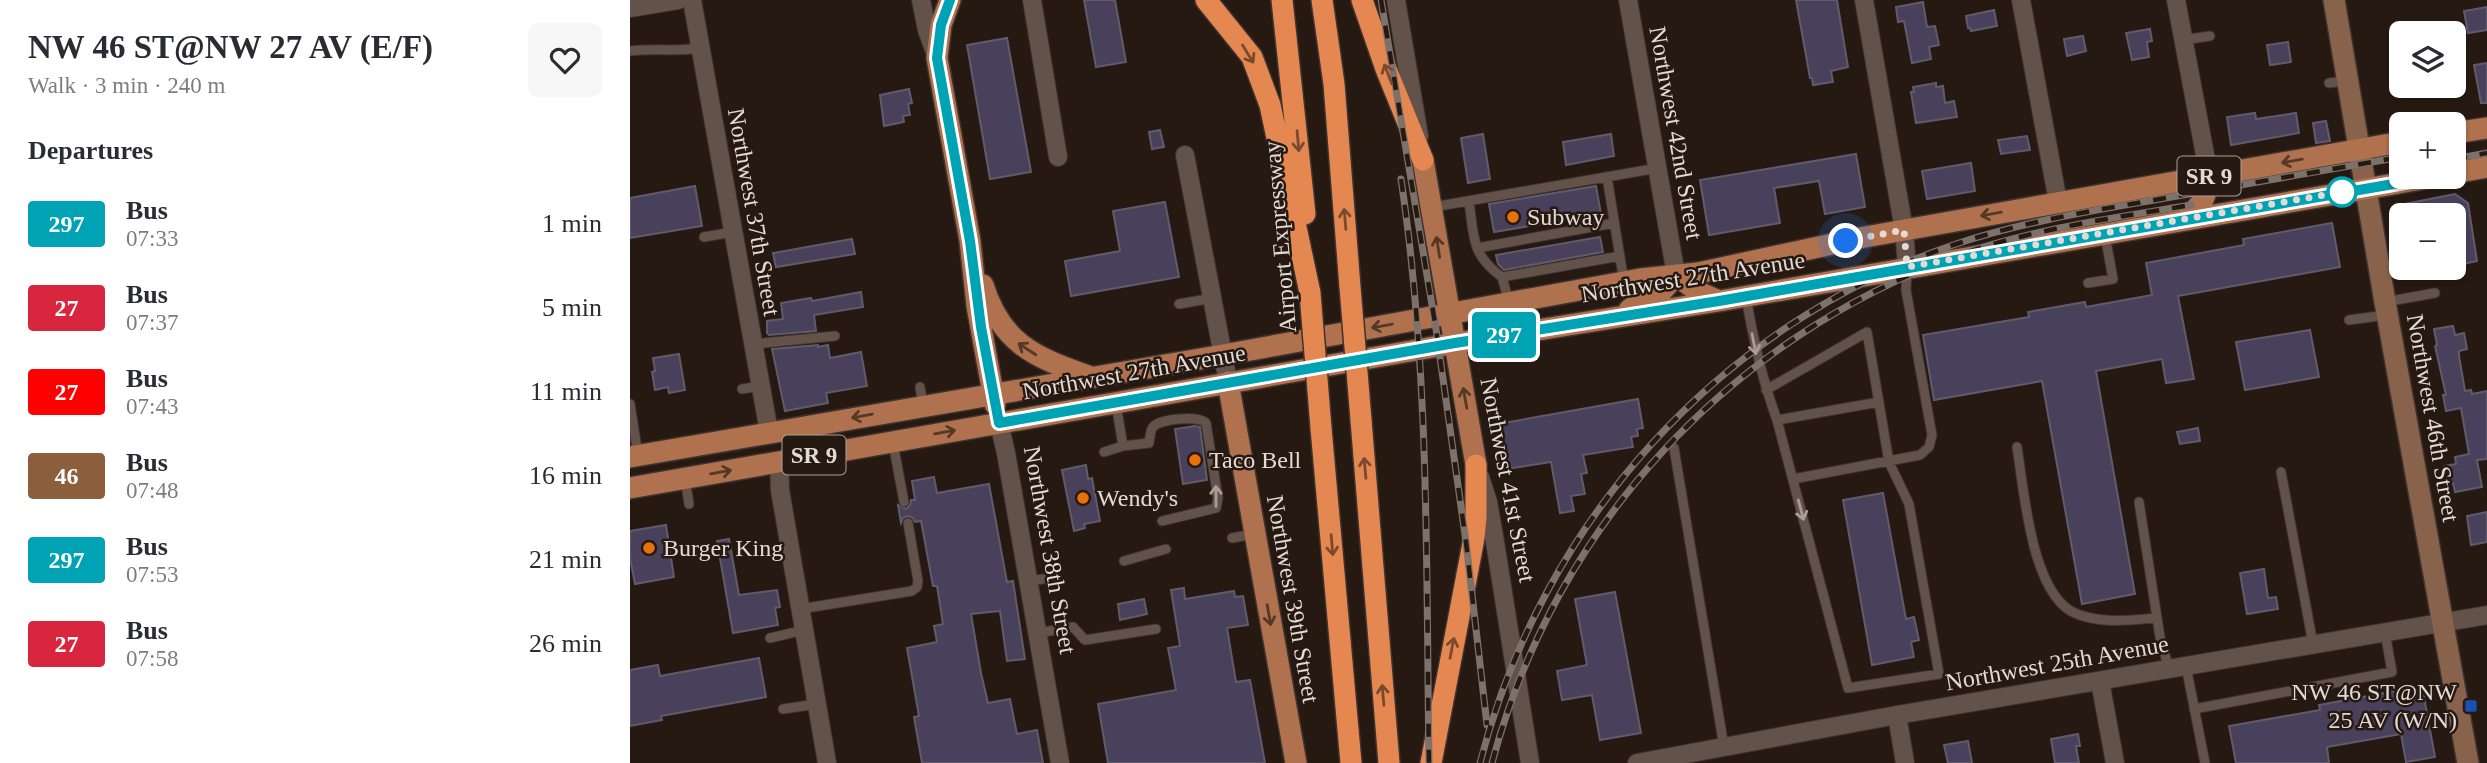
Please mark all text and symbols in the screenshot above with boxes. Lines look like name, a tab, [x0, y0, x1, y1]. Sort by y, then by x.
map controls	[2389, 21, 2466, 280]
button: layers	[2389, 21, 2466, 98]
button: heart	[528, 23, 602, 97]
street label: Northwest 42nd Street	[1644, 24, 1708, 242]
text: NW 46 ST@NW 27 AV (E/F)	[28, 29, 433, 65]
one-way arrow	[1242, 43, 1256, 63]
one-way arrow	[1381, 64, 1394, 86]
text: Walk · 3 min · 240 m	[28, 73, 225, 98]
street label: Northwest 37th Street	[723, 106, 785, 318]
button: +	[2389, 112, 2466, 189]
one-way arrow	[1292, 129, 1305, 152]
text: Departures	[28, 136, 153, 165]
street label: Airport Expressway	[1259, 140, 1301, 334]
one-way arrow	[2281, 155, 2304, 168]
road number: SR 9	[2178, 156, 2240, 196]
unlabelled marker	[2327, 177, 2357, 207]
text: Bus	[126, 196, 168, 225]
button: −	[2389, 203, 2466, 280]
place label: Subway	[1527, 204, 1604, 230]
one-way arrow	[1338, 208, 1351, 231]
one-way arrow	[1980, 208, 2003, 221]
text: 1 min	[542, 209, 602, 238]
marker: Subway	[1505, 209, 1521, 225]
text: 297	[49, 211, 85, 237]
your location	[1828, 223, 1863, 258]
text: 07:33	[126, 226, 178, 251]
one-way arrow	[1431, 236, 1444, 259]
street label: Northwest 27th Avenue	[1579, 246, 1807, 308]
text: Bus	[126, 280, 168, 309]
text: 5 min	[542, 293, 602, 322]
text: 27	[55, 295, 79, 321]
text: 07:37	[126, 310, 178, 335]
line badge: 297	[1464, 312, 1544, 358]
street label: Northwest 46th Street	[2402, 312, 2464, 524]
one-way arrow	[1371, 320, 1394, 333]
text: 297	[1486, 322, 1522, 348]
one-way arrow	[1748, 332, 1762, 355]
street label: Northwest 27th Avenue	[1020, 340, 1248, 404]
one-way arrow	[1018, 342, 1037, 357]
text: Bus	[126, 364, 168, 393]
street label: Northwest 41st Street	[1475, 375, 1541, 585]
text: 11 min	[530, 377, 602, 406]
text: 27	[55, 379, 79, 405]
one-way arrow	[1458, 387, 1471, 410]
text: 07:43	[126, 394, 178, 419]
one-way arrow	[851, 409, 874, 423]
one-way arrow	[933, 425, 956, 438]
road number: SR 9	[782, 436, 846, 475]
street label: Northwest 38th Street	[1019, 444, 1081, 656]
place label: Taco Bell	[1209, 447, 1302, 473]
text: Bus	[126, 448, 168, 477]
marker: Taco Bell	[1187, 452, 1203, 468]
one-way arrow	[1358, 457, 1371, 480]
text: 16 min	[529, 461, 602, 490]
text: 46	[55, 463, 79, 489]
one-way arrow	[709, 465, 732, 478]
text: 07:48	[126, 478, 178, 503]
place label: Wendy's	[1097, 485, 1178, 511]
one-way arrow	[1209, 485, 1223, 508]
marker: Wendy's	[1075, 490, 1091, 506]
street label: Northwest 39th Street	[1262, 493, 1324, 705]
one-way arrow	[1795, 498, 1808, 521]
text: Bus	[126, 532, 168, 561]
one-way arrow	[1326, 533, 1339, 555]
place label: Burger King	[663, 535, 783, 561]
marker: Burger King	[641, 540, 657, 556]
text: 21 min	[529, 545, 602, 574]
text: 297	[49, 547, 85, 573]
text: 07:53	[126, 562, 178, 587]
one-way arrow	[1263, 603, 1276, 626]
text: Bus	[126, 616, 168, 645]
text: 26 min	[529, 629, 602, 658]
text: 27	[55, 631, 79, 657]
street label: Northwest 25th Avenue	[1943, 631, 2171, 695]
one-way arrow	[1445, 637, 1459, 660]
text: 07:58	[126, 646, 178, 671]
place label: NW 46 ST@NW 25 AV (W/N)	[2291, 679, 2457, 733]
one-way arrow	[1376, 684, 1389, 707]
marker: NW 46 ST@NW 25 AV (W/N)	[2463, 698, 2479, 714]

